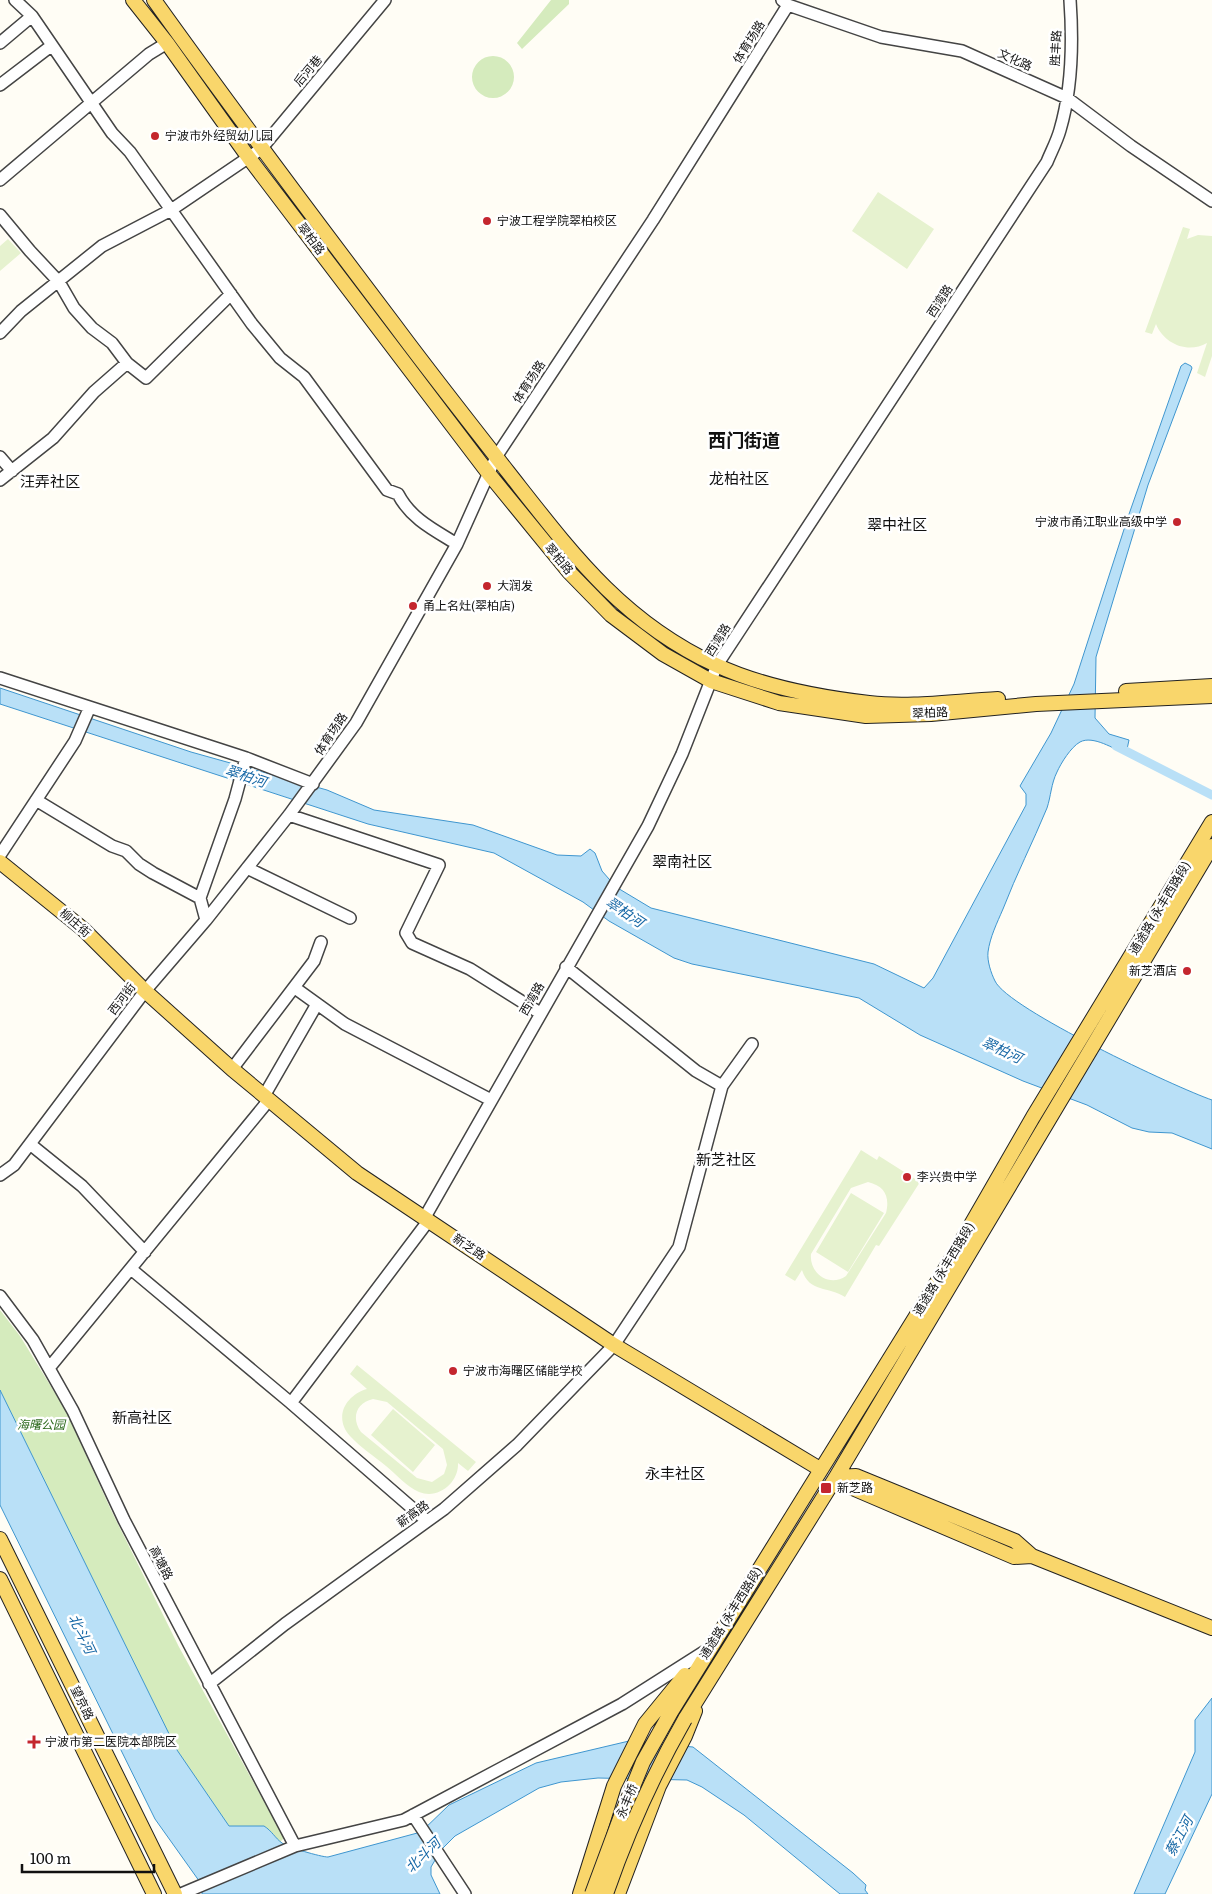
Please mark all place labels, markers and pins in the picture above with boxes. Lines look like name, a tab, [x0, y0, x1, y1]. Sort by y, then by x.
place label: 宁波市外经贸幼儿园	[165, 126, 273, 144]
marker: 宁波市外经贸幼儿园	[149, 130, 161, 142]
place label: 宁波工程学院翠柏校区	[497, 211, 617, 229]
marker: 宁波工程学院翠柏校区	[481, 215, 493, 227]
place label: 宁波市甬江职业高级中学	[1035, 512, 1167, 530]
marker: 宁波市甬江职业高级中学	[1171, 516, 1183, 528]
place label: 大润发	[497, 576, 533, 594]
marker: 大润发	[481, 580, 493, 592]
place label: 甬上名灶(翠柏店)	[423, 596, 515, 614]
marker: 甬上名灶(翠柏店)	[407, 600, 419, 612]
place label: 新芝酒店	[1129, 961, 1177, 979]
marker: 新芝酒店	[1181, 965, 1193, 977]
place label: 李兴贵中学	[917, 1167, 977, 1185]
marker: 李兴贵中学	[901, 1171, 913, 1183]
place label: 宁波市海曙区储能学校	[463, 1361, 583, 1379]
marker: 宁波市海曙区储能学校	[447, 1365, 459, 1377]
place label: 新芝路	[837, 1478, 873, 1496]
marker: 新芝路	[819, 1481, 833, 1495]
place label: 宁波市第二医院本部院区	[45, 1732, 177, 1750]
marker: 宁波市第二医院本部院区	[27, 1735, 41, 1749]

